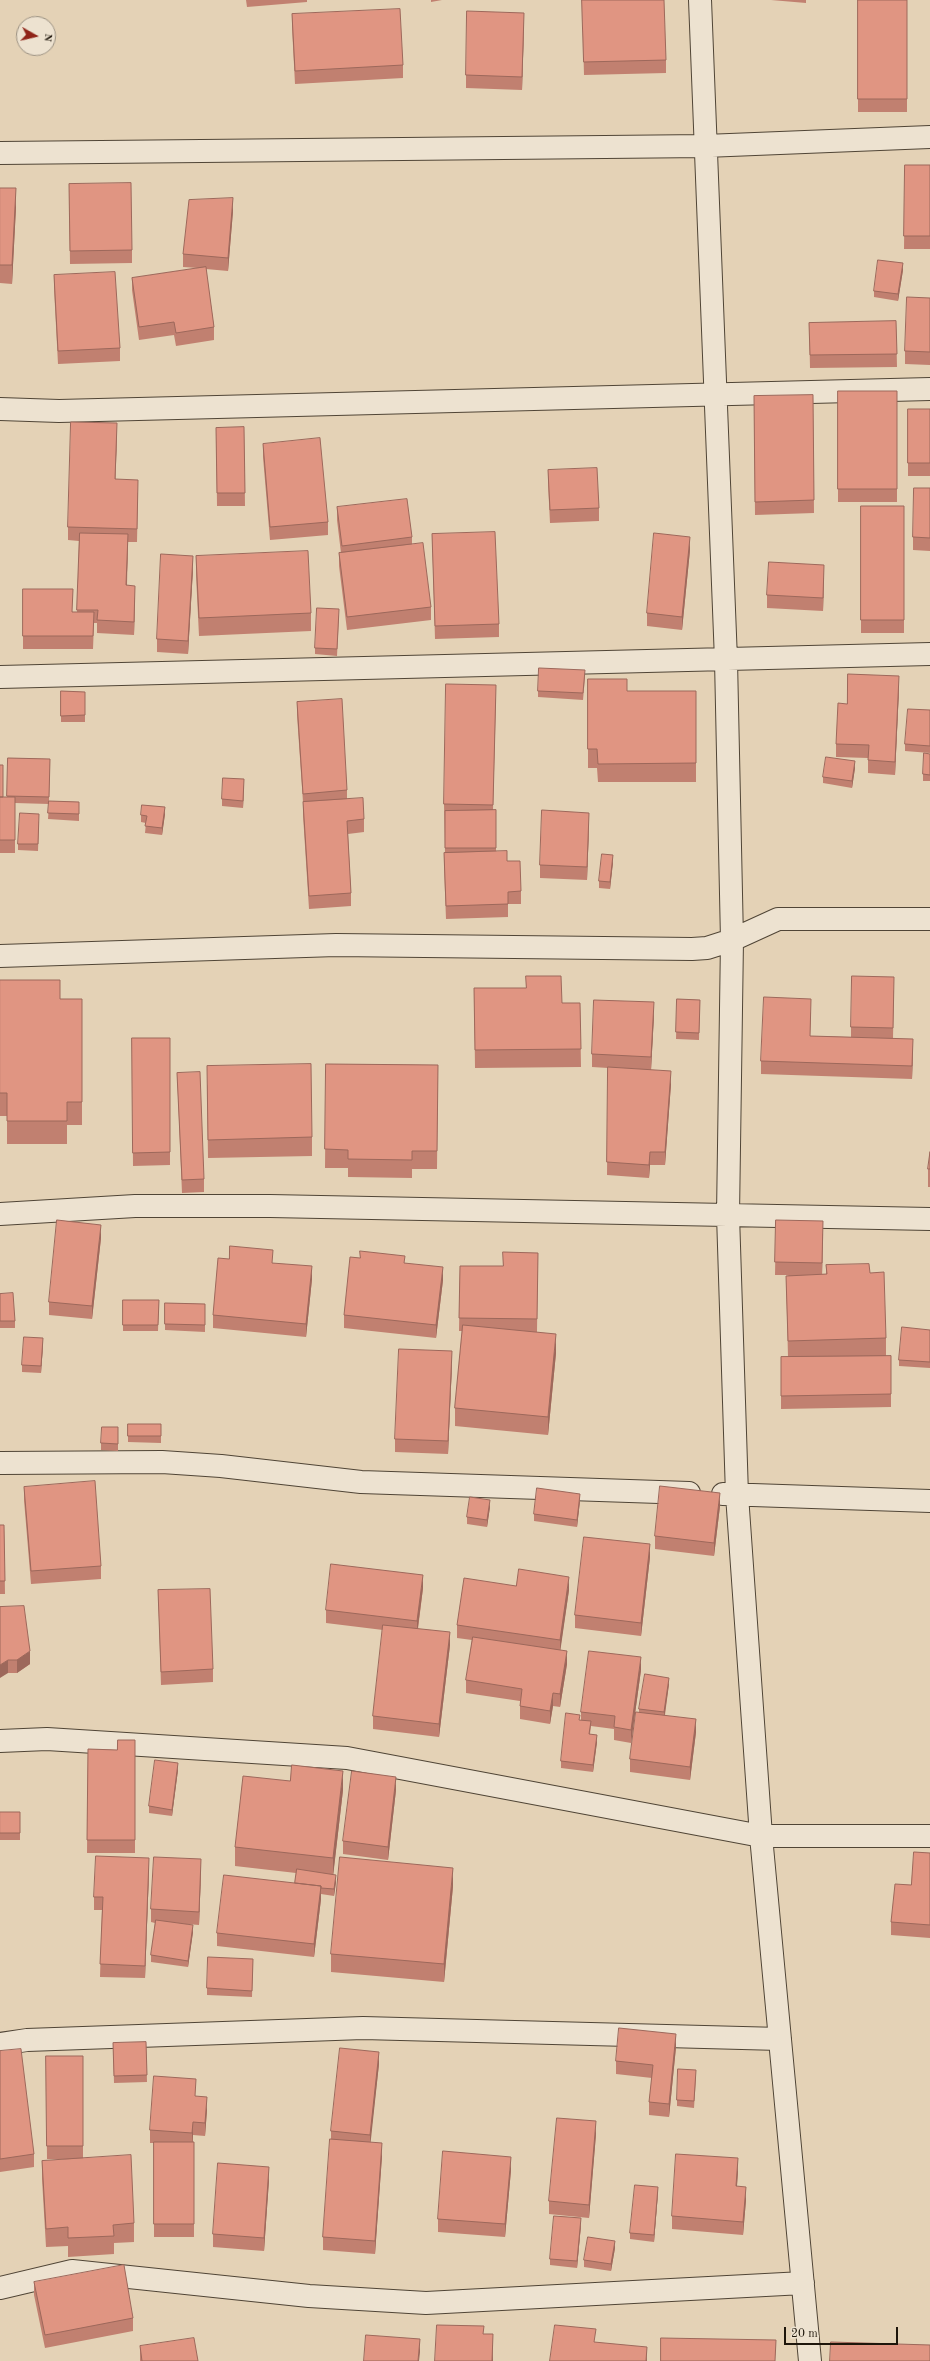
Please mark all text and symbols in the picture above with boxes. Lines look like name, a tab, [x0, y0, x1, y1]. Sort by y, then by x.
north arrow	[16, 16, 56, 56]
text: N	[41, 33, 53, 43]
scale bar	[786, 2319, 900, 2345]
text: 20 m	[791, 2328, 818, 2340]

